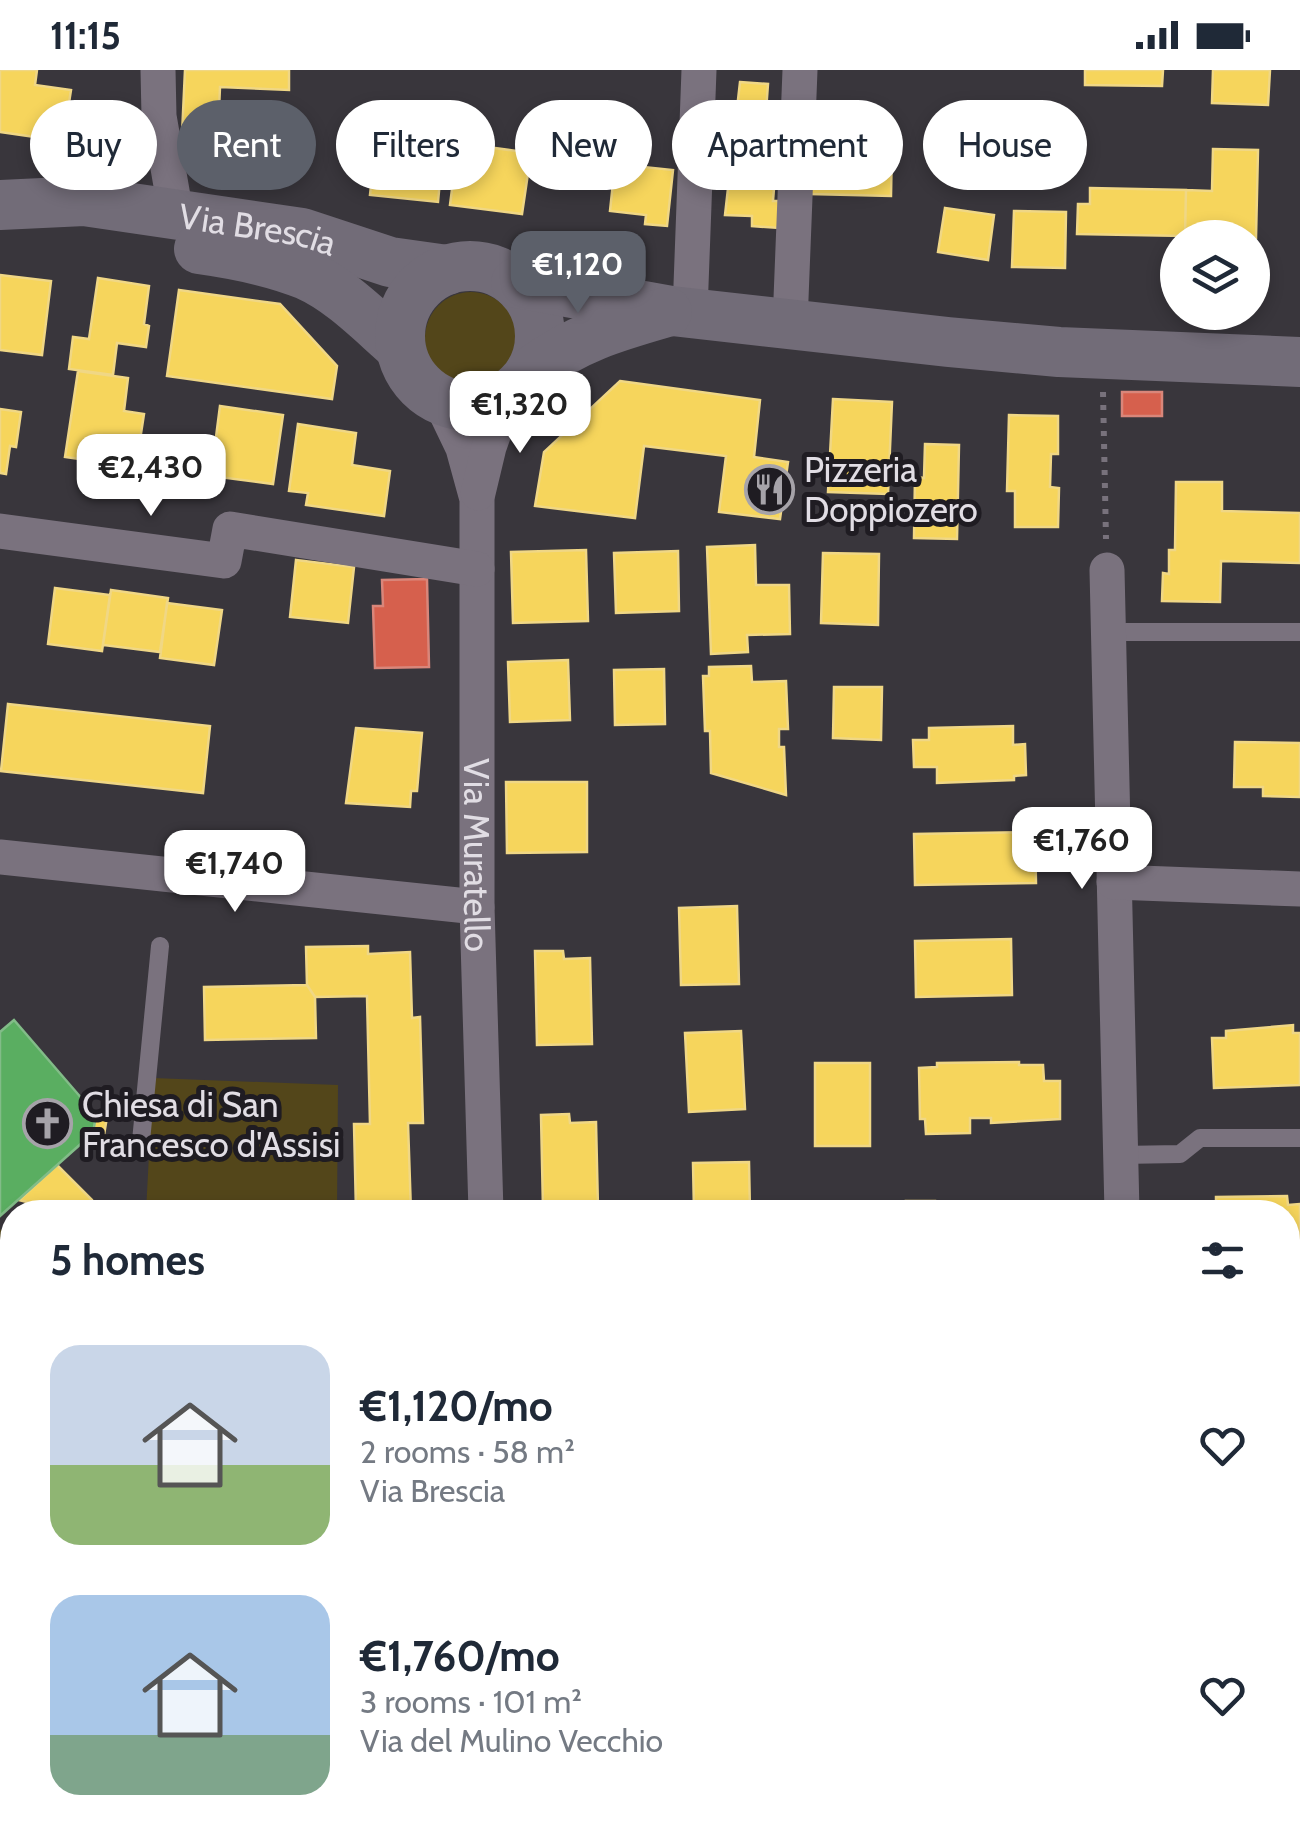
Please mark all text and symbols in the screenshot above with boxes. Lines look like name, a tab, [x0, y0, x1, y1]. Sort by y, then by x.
text: 11:15	[50, 12, 121, 59]
chip: Buy	[30, 100, 157, 190]
chip: Rent	[177, 100, 316, 190]
chip: Filters	[336, 100, 495, 190]
chip: New	[515, 100, 652, 190]
chip: Apartment	[672, 100, 903, 190]
chip: House	[923, 100, 1087, 190]
street label: Via Brescia	[176, 194, 342, 264]
map controls	[1160, 220, 1270, 330]
button: layers	[1160, 220, 1270, 330]
pin: €1,120	[497, 231, 659, 316]
text: €1,120	[533, 244, 623, 283]
pin: €1,320	[439, 371, 601, 456]
text: €1,320	[472, 384, 568, 423]
pin: €2,430	[70, 434, 232, 519]
text: €2,430	[99, 447, 203, 486]
place label: Pizzeria Doppiozero	[804, 448, 978, 531]
restaurant icon: Pizzeria Doppiozero	[743, 463, 795, 515]
street label: Via Muratello	[455, 758, 500, 952]
pin: €1,760	[1001, 807, 1163, 892]
text: €1,760	[1034, 820, 1130, 859]
pin: €1,740	[154, 830, 316, 915]
text: €1,740	[186, 843, 284, 882]
place label: Chiesa di San Francesco d'Assisi	[82, 1083, 341, 1166]
church icon: Chiesa di San Francesco d'Assisi	[21, 1098, 73, 1150]
icon: filters	[1195, 1233, 1250, 1288]
text: 5 homes	[50, 1234, 205, 1286]
text: €1,120/mo	[360, 1380, 553, 1432]
icon: home	[130, 1385, 250, 1505]
icon: heart	[1195, 1418, 1250, 1473]
text: 2 rooms · 58 m²	[360, 1432, 575, 1471]
text: Via Brescia	[360, 1471, 505, 1510]
text: €1,760/mo	[360, 1630, 560, 1682]
icon: home	[130, 1635, 250, 1755]
icon: heart	[1195, 1668, 1250, 1723]
text: 3 rooms · 101 m²	[360, 1682, 582, 1721]
text: Via del Mulino Vecchio	[360, 1721, 663, 1760]

